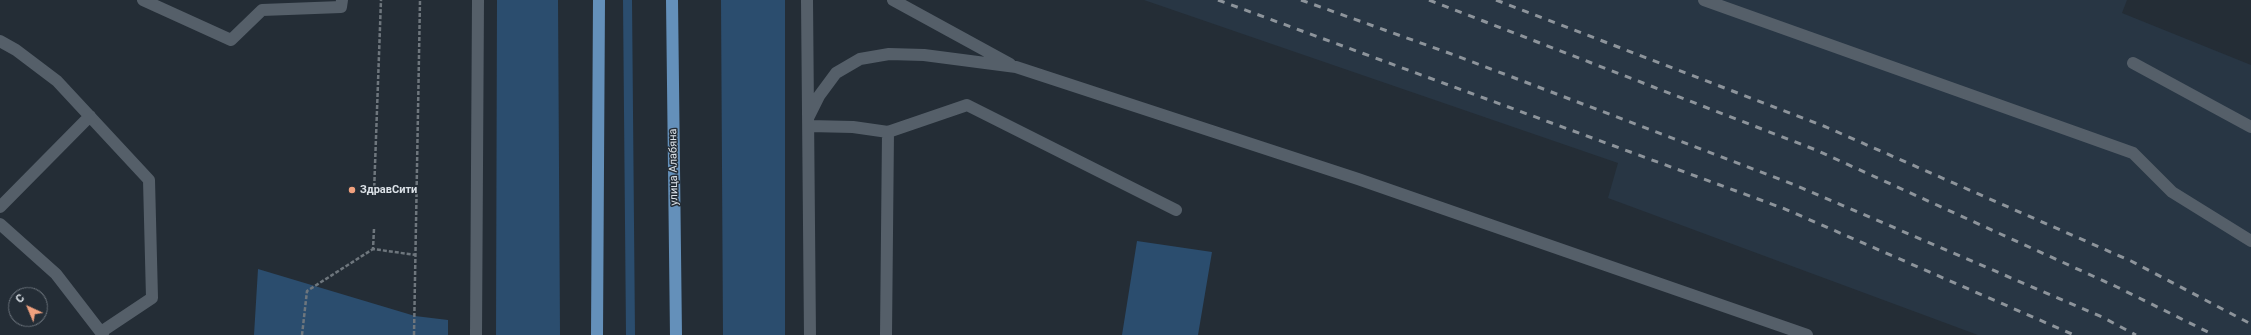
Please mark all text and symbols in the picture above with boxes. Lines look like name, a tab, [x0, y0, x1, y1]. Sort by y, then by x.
street label: улица Алабяна	[667, 128, 681, 206]
place label: ЗдравСити	[360, 183, 417, 197]
marker: ЗдравСити	[347, 185, 357, 195]
north arrow	[8, 287, 48, 327]
text: С	[13, 292, 27, 306]

